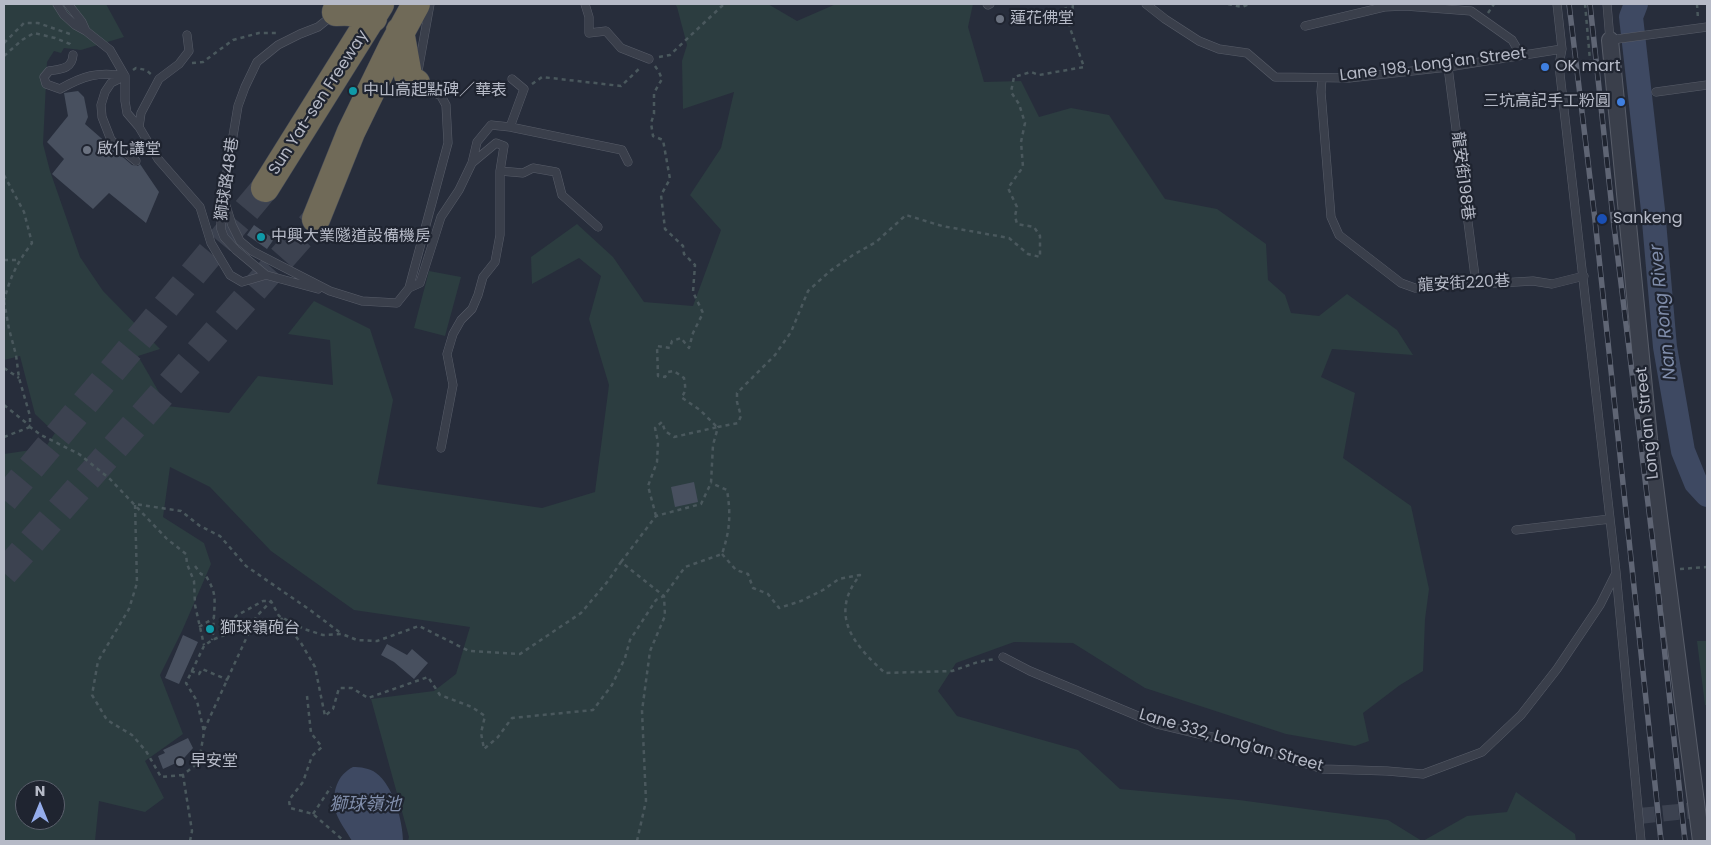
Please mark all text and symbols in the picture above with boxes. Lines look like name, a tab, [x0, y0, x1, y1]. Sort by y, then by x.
place label: 蓮花佛堂	[1010, 9, 1074, 29]
marker: 蓮花佛堂	[994, 13, 1006, 25]
street label: Sun Yat-sen Freeway	[265, 27, 373, 179]
street label: Lane 198, Long'an Street	[1339, 44, 1527, 86]
place label: OK mart	[1555, 57, 1621, 77]
marker: OK mart	[1539, 61, 1551, 73]
place label: 中山高起點碑／華表	[363, 81, 507, 101]
marker: 中山高起點碑／華表	[347, 85, 359, 97]
place label: 三坑高記手工粉圓	[1483, 92, 1611, 112]
marker: 三坑高記手工粉圓	[1615, 96, 1627, 108]
street label: 龍安街198巷	[1447, 131, 1477, 221]
street label: 獅球路48巷	[213, 136, 243, 222]
place label: 啟化講堂	[97, 140, 161, 160]
marker: 啟化講堂	[81, 144, 93, 156]
place label: Sankeng	[1613, 209, 1683, 229]
marker: Sankeng	[1595, 212, 1609, 226]
place label: 中興大業隧道設備機房	[271, 227, 431, 247]
marker: 中興大業隧道設備機房	[255, 231, 267, 243]
water label: Nan Rong River	[1646, 243, 1682, 381]
street label: 龍安街220巷	[1417, 272, 1511, 296]
street label: Long'an Street	[1633, 366, 1663, 480]
place label: 獅球嶺砲台	[220, 619, 300, 639]
marker: 獅球嶺砲台	[204, 623, 216, 635]
street label: Lane 332, Long'an Street	[1137, 706, 1325, 776]
place label: 早安堂	[190, 752, 238, 772]
marker: 早安堂	[174, 756, 186, 768]
north arrow	[15, 780, 65, 830]
text: N	[35, 781, 45, 801]
water label: 獅球嶺池	[329, 794, 401, 816]

